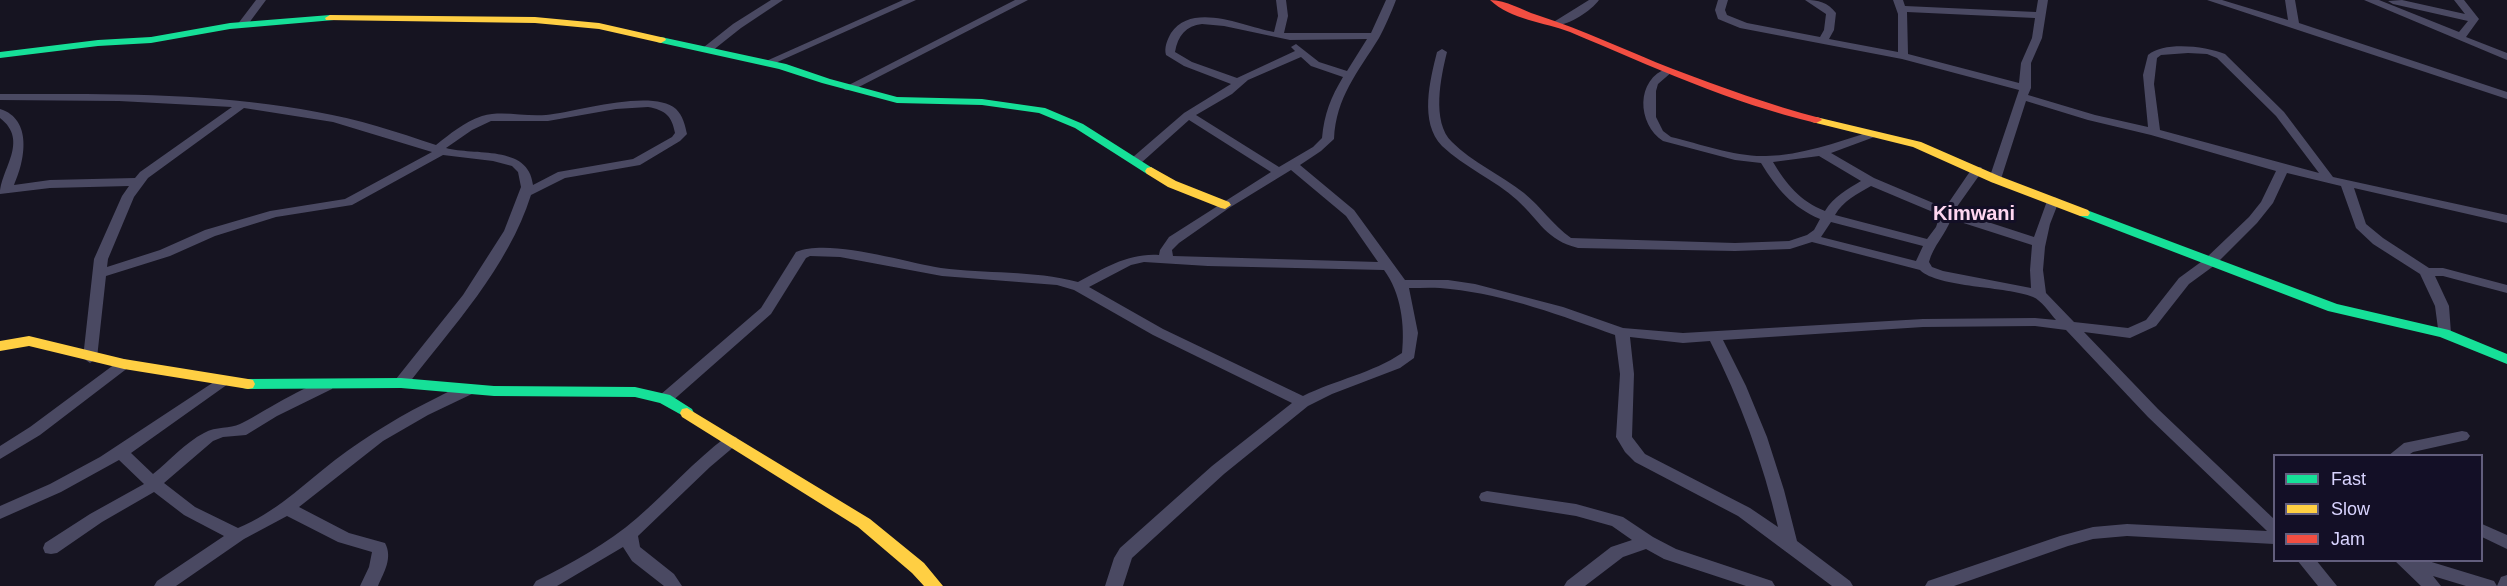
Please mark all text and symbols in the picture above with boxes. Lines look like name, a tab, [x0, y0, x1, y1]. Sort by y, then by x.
district label: Kimwani	[1933, 202, 2015, 226]
legend	[2273, 454, 2483, 562]
text: Fast	[2331, 469, 2366, 489]
text: Slow	[2331, 499, 2370, 519]
text: Jam	[2331, 529, 2365, 549]

